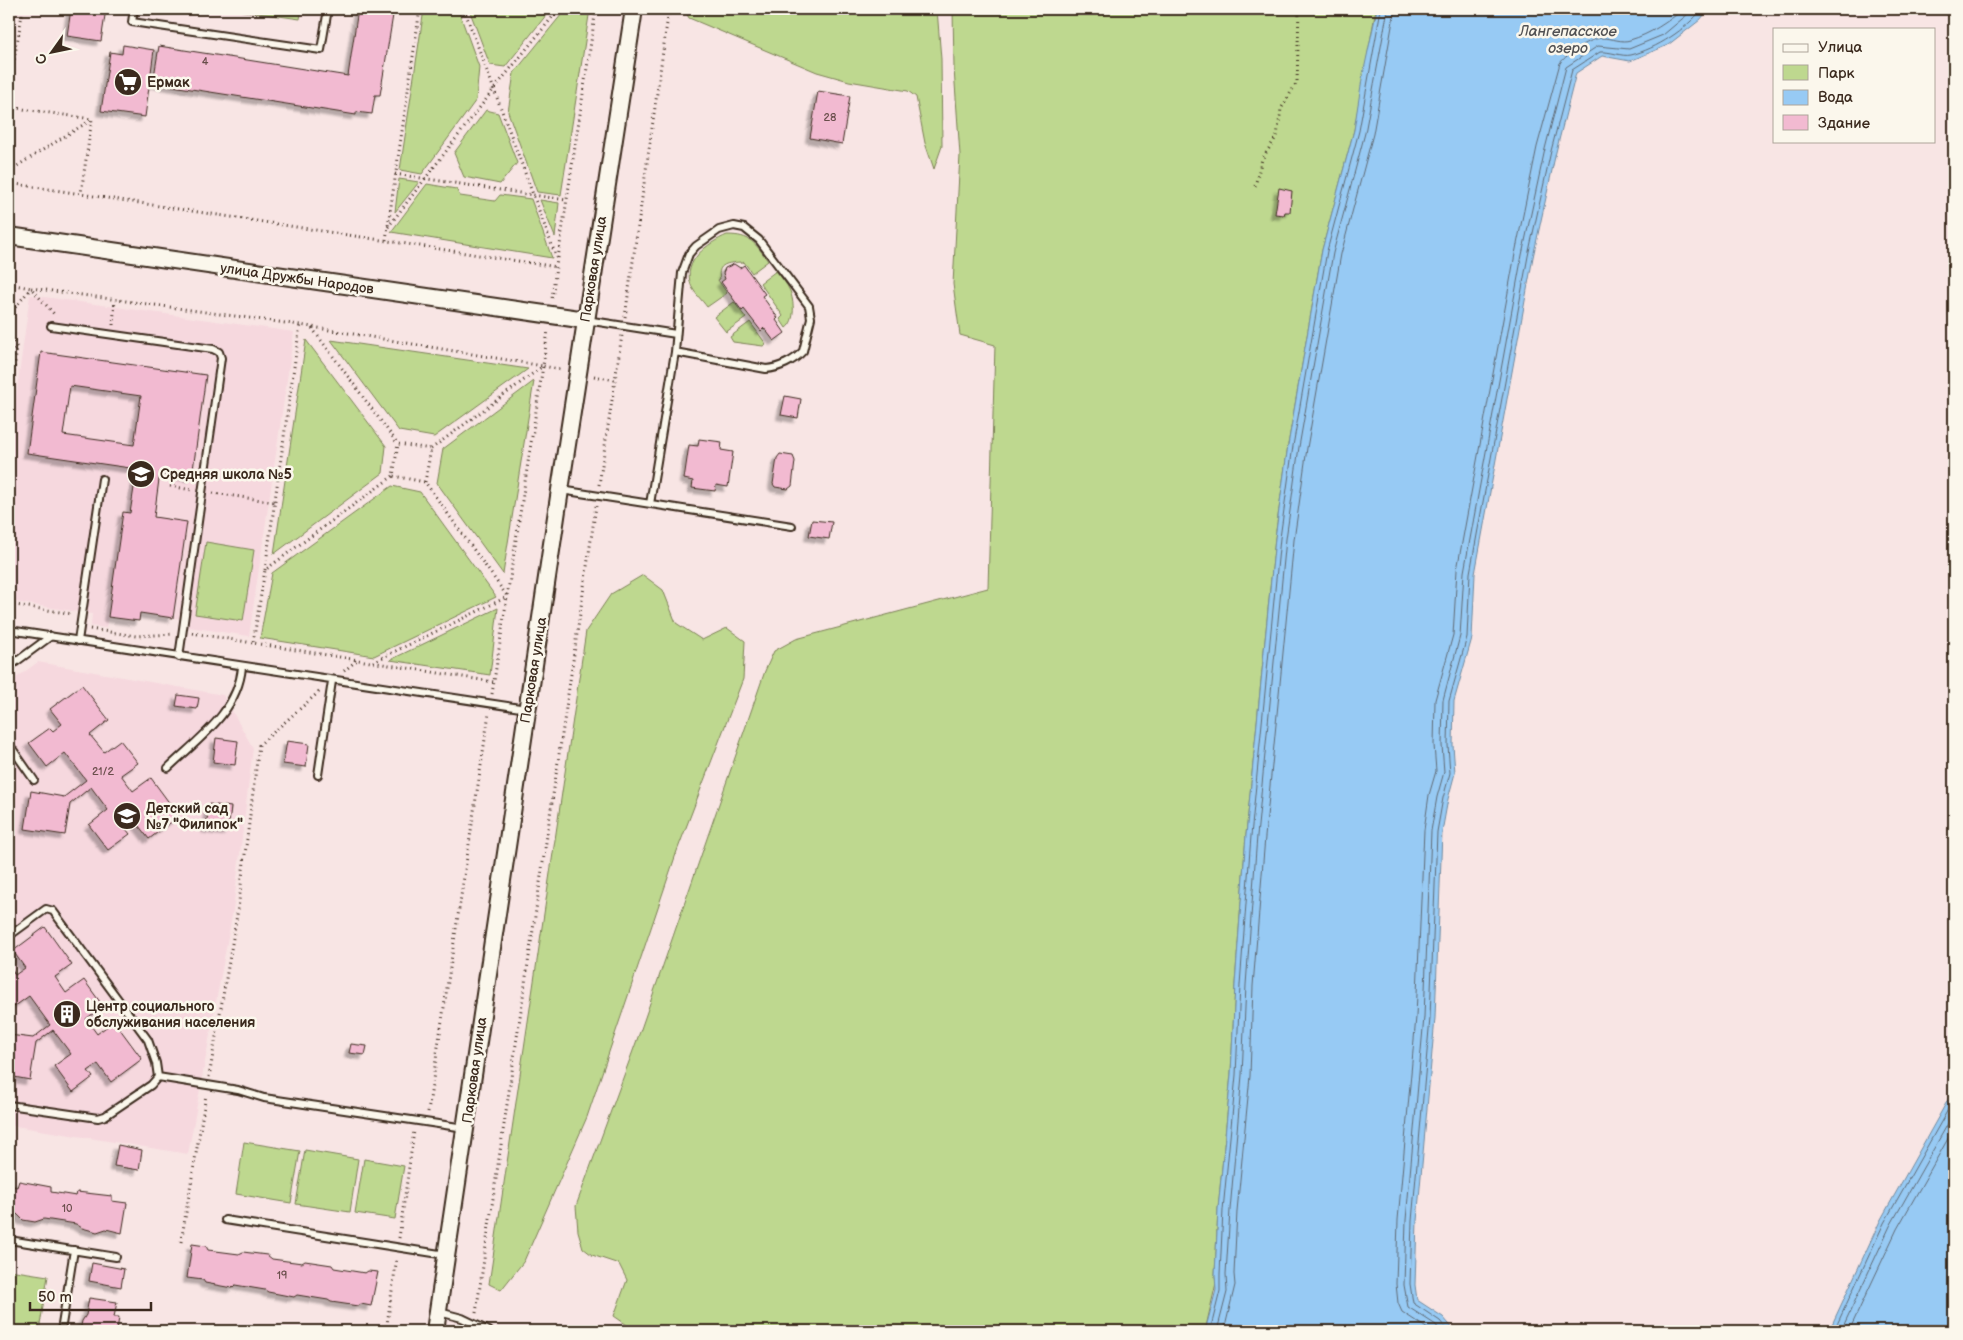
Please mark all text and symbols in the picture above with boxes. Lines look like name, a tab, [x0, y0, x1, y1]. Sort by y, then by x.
water label: Лангепасское озеро	[1518, 22, 1617, 58]
north arrow	[28, 28, 78, 78]
legend	[1773, 28, 1936, 142]
text: Улица	[1818, 38, 1863, 57]
text: С	[32, 50, 51, 68]
house number: 4	[202, 55, 209, 68]
text: Парк	[1818, 64, 1855, 83]
supermarket icon: Ермак	[113, 67, 143, 97]
place label: Ермак	[147, 74, 190, 91]
text: Вода	[1818, 88, 1853, 107]
house number: 28	[824, 111, 836, 124]
text: Здание	[1818, 114, 1870, 133]
street label: Парковая улица	[577, 214, 610, 323]
street label: улица Дружбы Народов	[219, 259, 375, 298]
school or university icon: Средняя школа №5	[126, 459, 156, 489]
place label: Средняя школа №5	[160, 466, 292, 483]
street label: Парковая улица	[517, 615, 550, 724]
house number: 21/2	[92, 765, 115, 778]
place label: Детский сад №7 "Филипок"	[146, 800, 243, 833]
school or university icon: Детский сад №7 "Филипок"	[112, 801, 142, 831]
place label: Центр социального обслуживания населения	[86, 998, 255, 1031]
building icon: Центр социального обслуживания населения	[52, 999, 82, 1029]
street label: Парковая улица	[459, 1015, 490, 1124]
house number: 10	[62, 1202, 73, 1215]
house number: 19	[277, 1269, 287, 1282]
scale bar	[30, 1280, 151, 1312]
text: 50 m	[38, 1288, 72, 1307]

